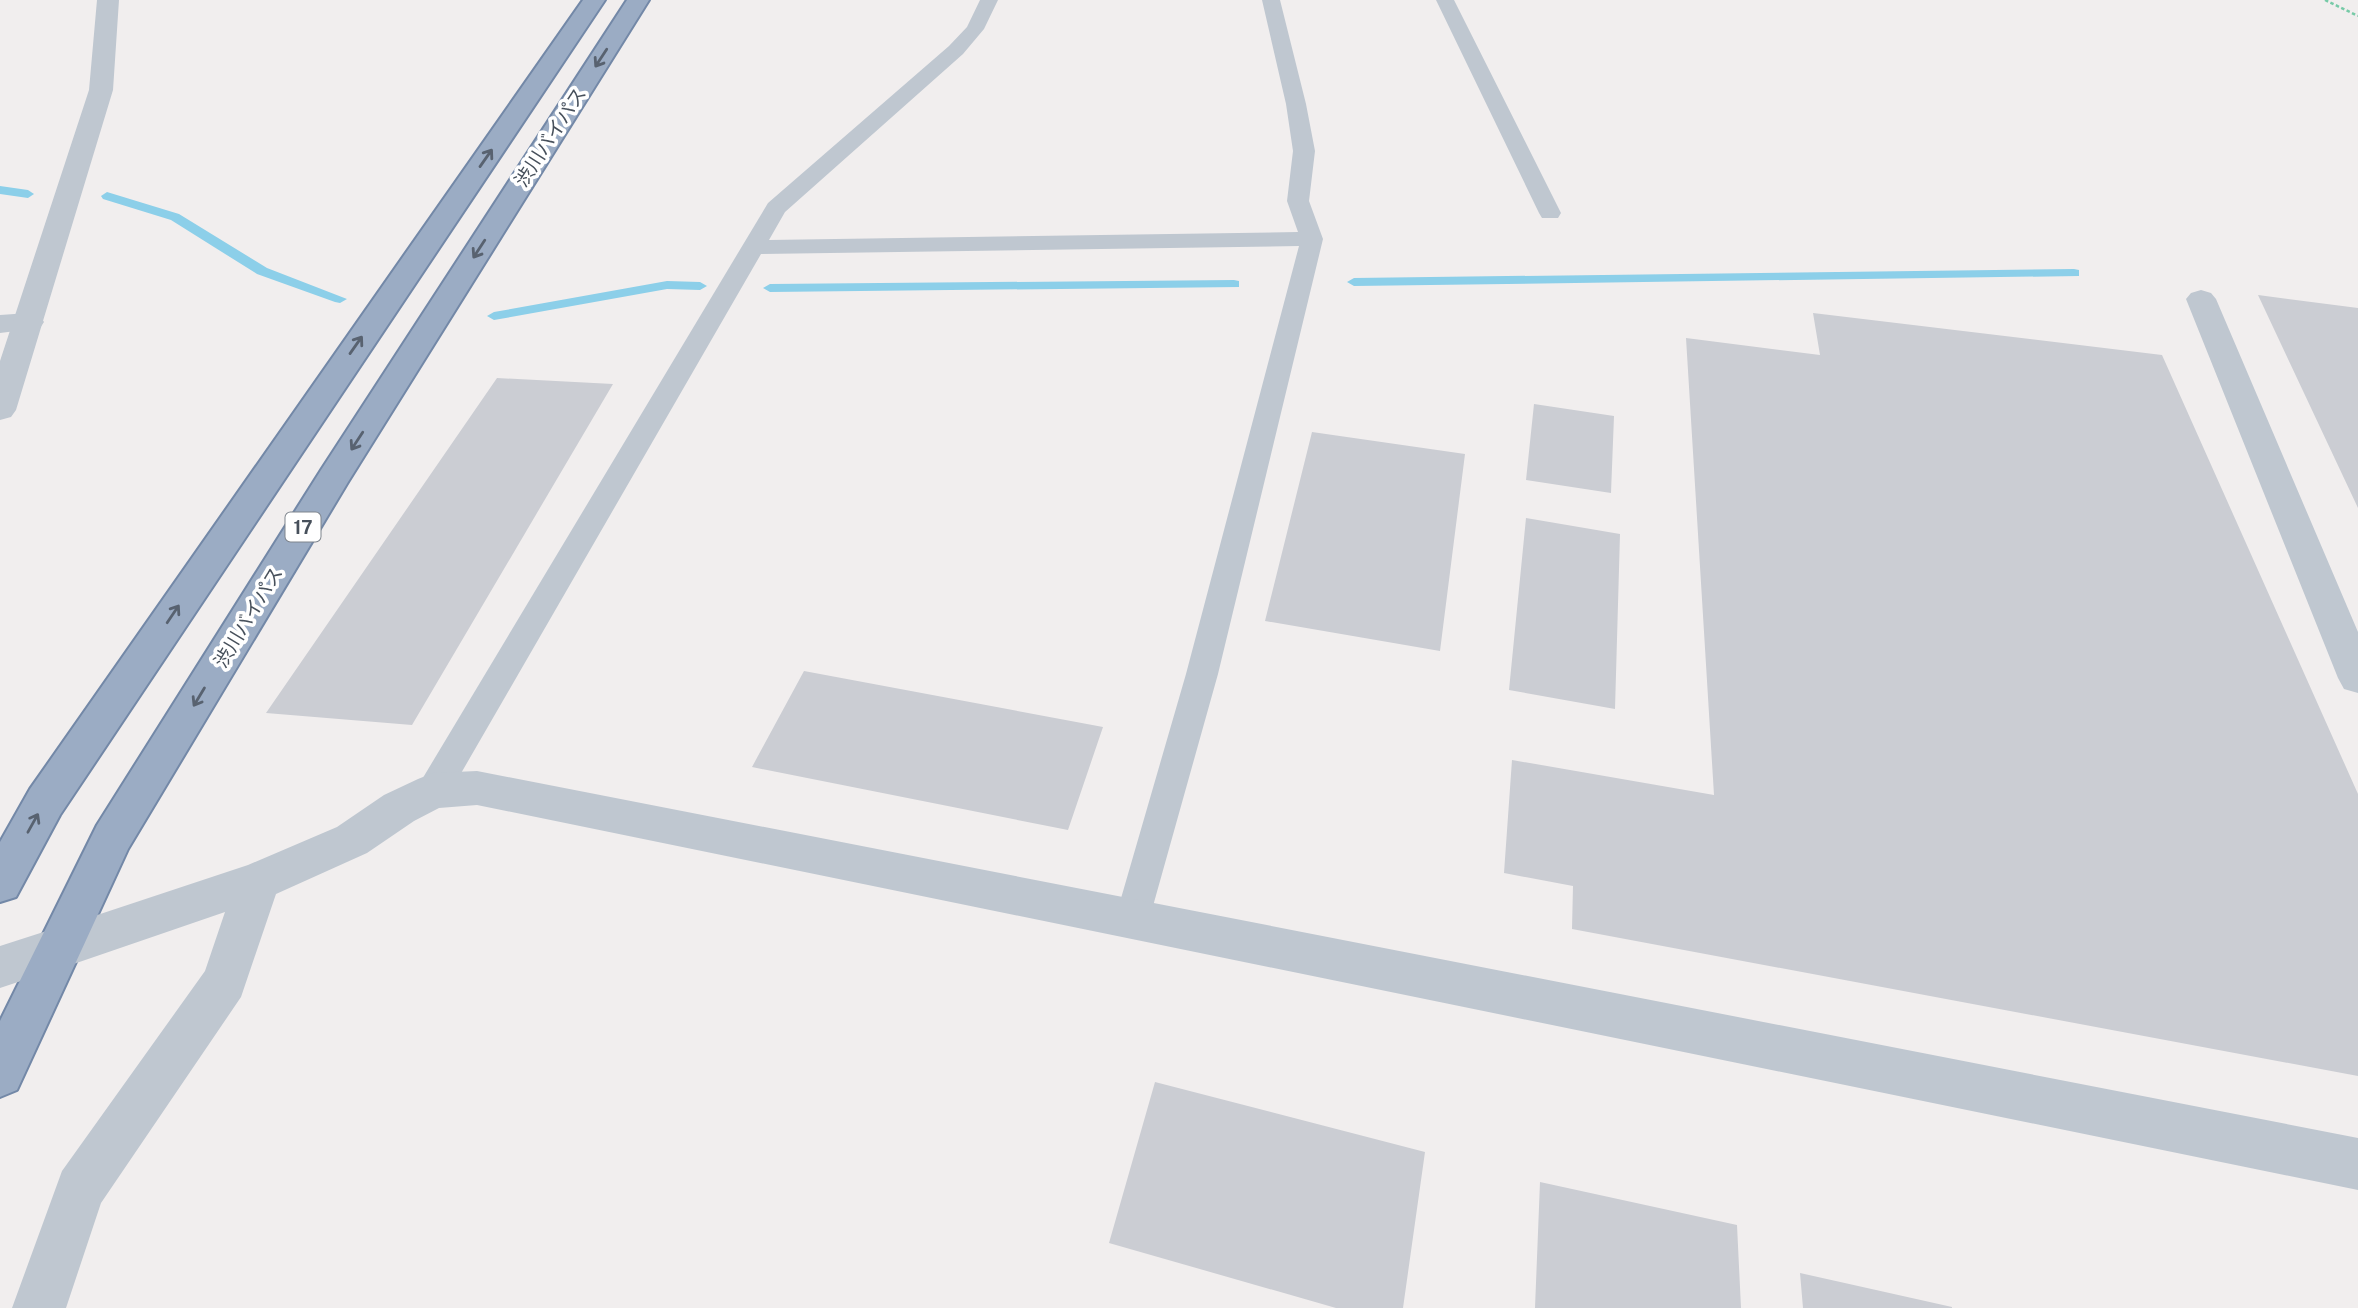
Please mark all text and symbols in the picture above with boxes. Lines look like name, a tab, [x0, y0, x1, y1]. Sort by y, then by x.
one-way arrow	[594, 47, 608, 67]
street label: 渋川バイパス	[510, 83, 590, 191]
one-way arrow	[479, 149, 493, 168]
one-way arrow	[472, 239, 486, 259]
one-way arrow	[349, 336, 364, 355]
one-way arrow	[349, 431, 364, 450]
road number: 17	[286, 512, 320, 542]
street label: 渋川バイパス	[209, 563, 287, 671]
one-way arrow	[166, 605, 180, 624]
one-way arrow	[191, 687, 205, 707]
one-way arrow	[26, 814, 40, 834]

